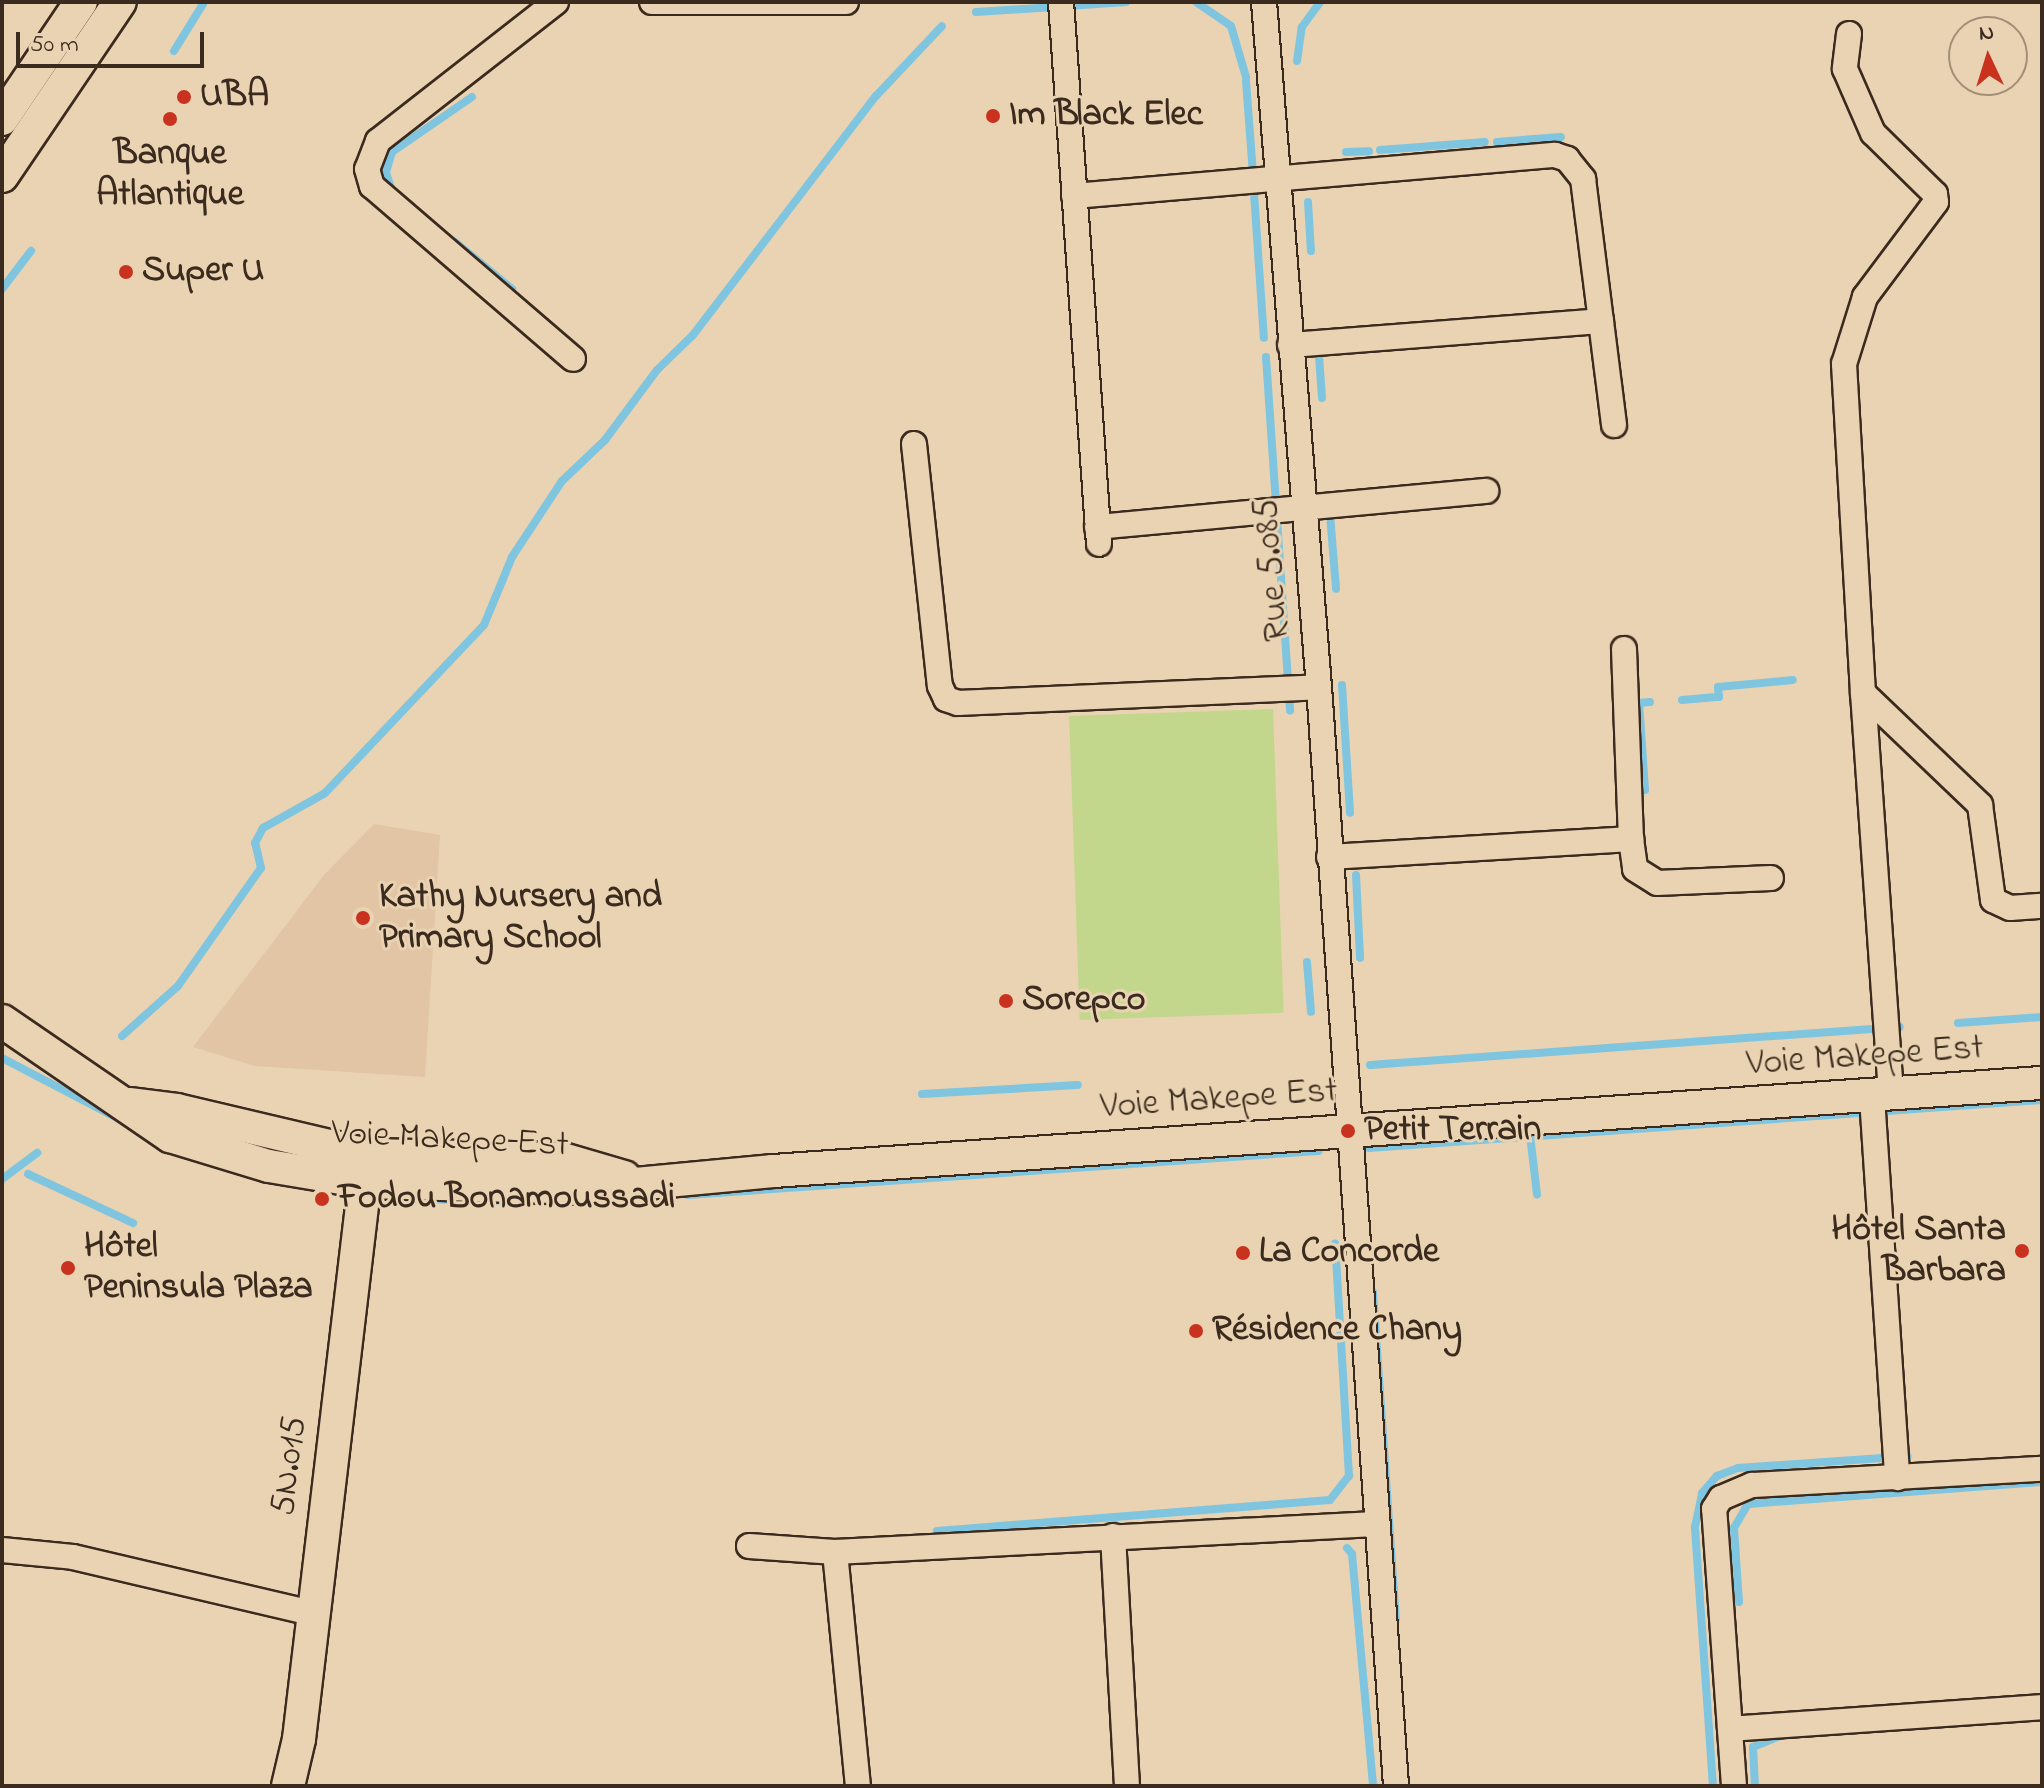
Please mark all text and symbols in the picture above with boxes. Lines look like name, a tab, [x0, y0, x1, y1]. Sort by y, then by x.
scale bar	[20, 16, 208, 66]
north arrow	[1948, 16, 2028, 96]
text: N	[1978, 18, 1995, 51]
text: 50 m	[30, 28, 79, 63]
place label: UBA	[200, 75, 269, 119]
marker: UBA	[175, 88, 193, 106]
place label: Im Black Elec	[1009, 94, 1203, 138]
marker: Im Black Elec	[984, 107, 1002, 125]
marker: Banque Atlantique	[161, 110, 179, 128]
place label: Banque Atlantique	[96, 132, 244, 217]
place label: Super U	[142, 250, 264, 294]
marker: Super U	[117, 263, 135, 281]
street label: Rue 5.085	[1245, 497, 1301, 643]
place label: Kathy Nursery and Primary School	[379, 875, 662, 960]
marker: Kathy Nursery and Primary School	[354, 909, 372, 927]
place label: Sorepco	[1022, 979, 1145, 1023]
marker: Sorepco	[997, 992, 1015, 1010]
street label: Voie Makepe Est	[1745, 1027, 1985, 1087]
street label: Voie Makepe Est	[1099, 1070, 1339, 1130]
place label: Petit Terrain	[1364, 1109, 1541, 1153]
street label: Voie Makepe Est	[330, 1112, 570, 1168]
marker: Petit Terrain	[1339, 1122, 1357, 1140]
place label: Fodou Bonamoussadi	[338, 1177, 675, 1221]
marker: Fodou Bonamoussadi	[313, 1190, 331, 1208]
place label: Hôtel Santa Barbara	[1831, 1208, 2006, 1293]
place label: Hôtel Peninsula Plaza	[84, 1225, 313, 1310]
place label: La Concorde	[1259, 1231, 1439, 1275]
marker: Hôtel Santa Barbara	[2013, 1242, 2031, 1260]
marker: La Concorde	[1234, 1244, 1252, 1262]
marker: Hôtel Peninsula Plaza	[59, 1259, 77, 1277]
place label: Résidence Chany	[1212, 1309, 1462, 1353]
marker: Résidence Chany	[1187, 1322, 1205, 1340]
street label: 5N.015	[262, 1414, 318, 1518]

